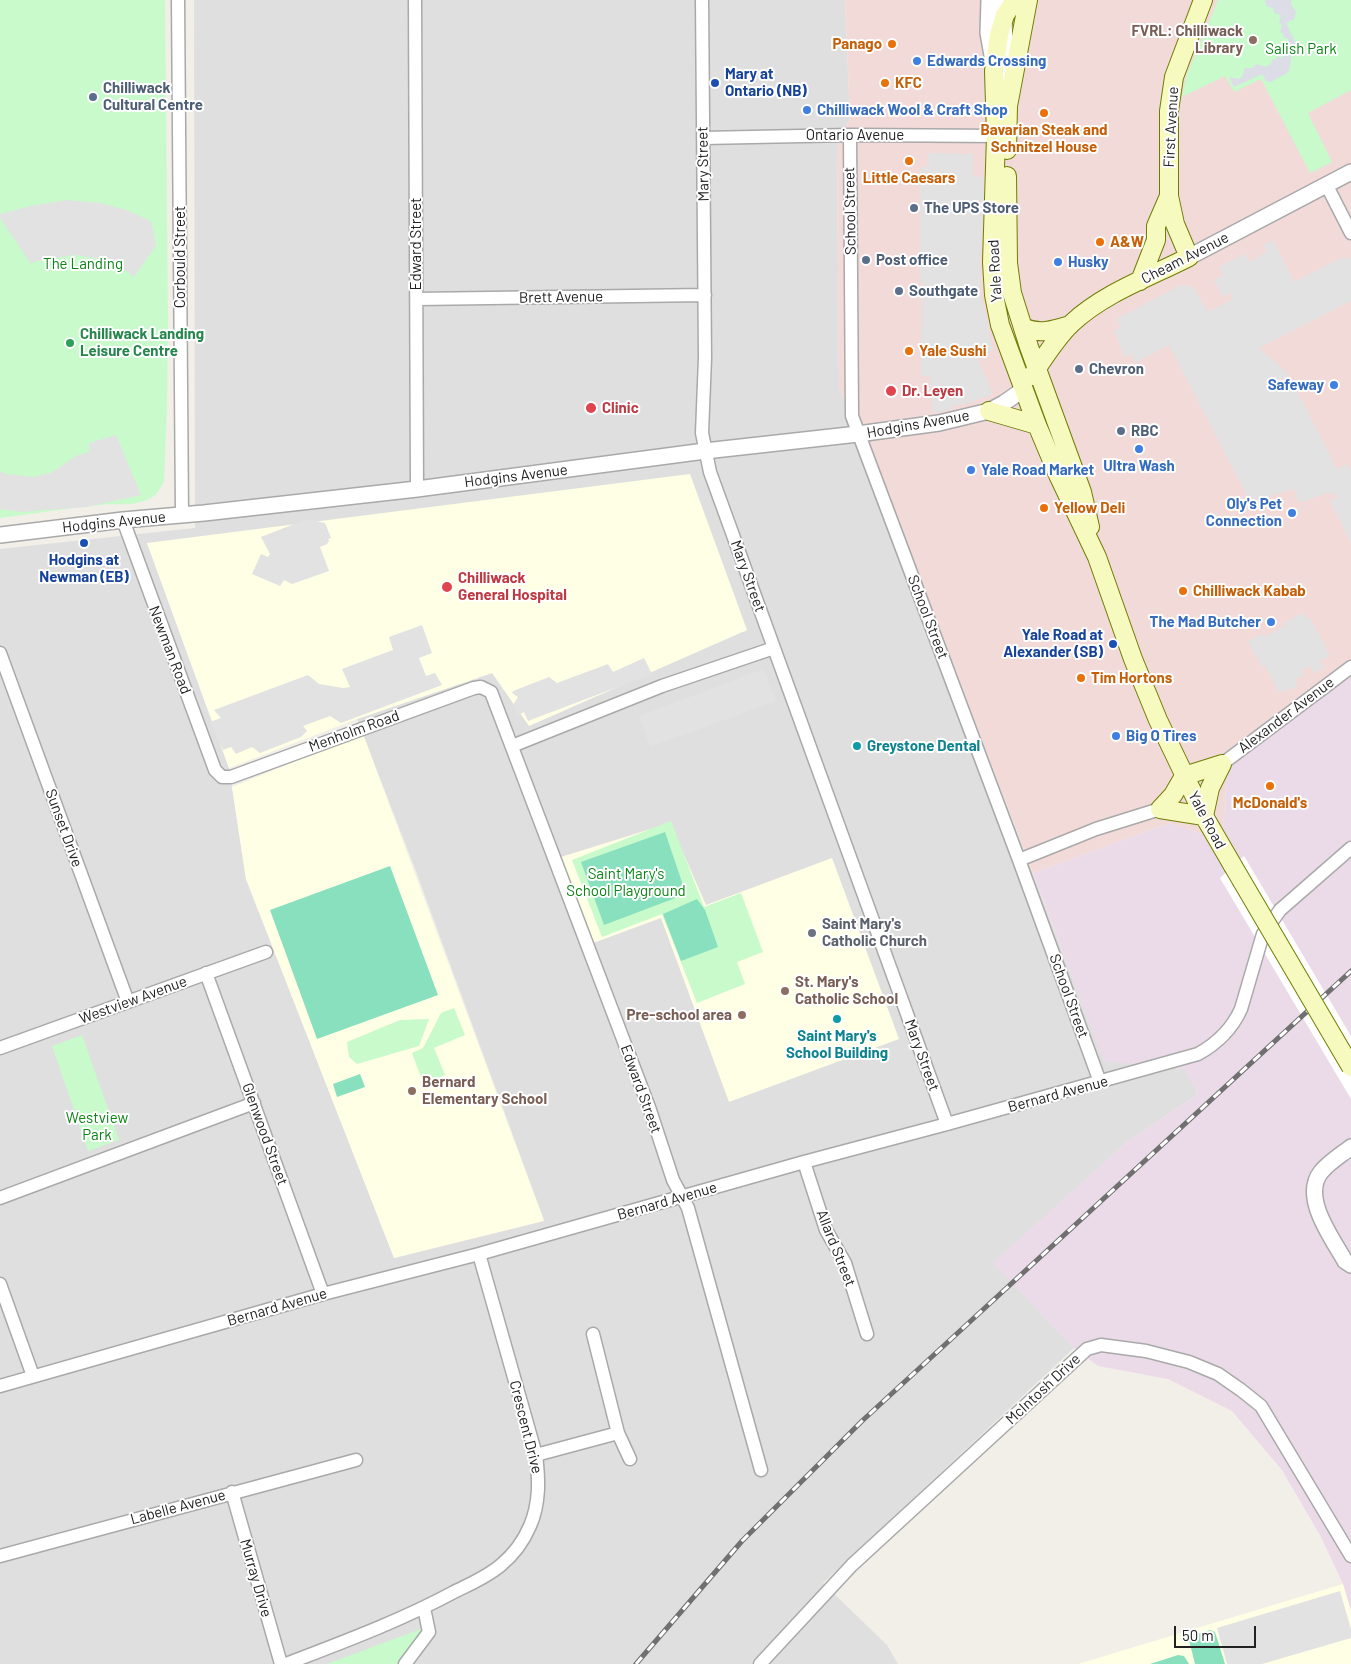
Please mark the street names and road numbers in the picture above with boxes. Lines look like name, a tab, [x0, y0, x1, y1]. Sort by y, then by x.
street label: First Avenue	[1160, 86, 1182, 168]
street label: Mary Street	[693, 126, 713, 202]
street label: Ontario Avenue	[806, 126, 904, 144]
street label: School Street	[840, 167, 860, 255]
street label: Edward Street	[407, 197, 425, 291]
street label: Corbould Street	[171, 206, 189, 308]
street label: Cheam Avenue	[1138, 228, 1232, 288]
street label: Yale Road	[984, 239, 1006, 303]
street label: Brett Avenue	[519, 287, 603, 307]
street label: Hodgins Avenue	[865, 406, 971, 442]
street label: Hodgins Avenue	[463, 461, 569, 491]
street label: Hodgins Avenue	[61, 508, 167, 536]
street label: Mary Street	[727, 538, 769, 614]
street label: School Street	[904, 573, 952, 661]
street label: Newman Road	[145, 603, 195, 697]
street label: Alexander Avenue	[1234, 673, 1338, 757]
street label: Menholm Road	[306, 706, 402, 756]
street label: Sunset Drive	[42, 786, 86, 870]
street label: Yale Road	[1184, 788, 1230, 852]
street label: School Street	[1045, 951, 1093, 1041]
street label: Westview Avenue	[77, 972, 189, 1028]
street label: Mary Street	[901, 1017, 943, 1093]
street label: Edward Street	[617, 1042, 665, 1136]
street label: Bernard Avenue	[1006, 1072, 1110, 1116]
street label: Glenwood Street	[238, 1080, 292, 1188]
street label: Bernard Avenue	[615, 1178, 719, 1224]
street label: Allard Street	[812, 1207, 860, 1289]
street label: Bernard Avenue	[225, 1284, 329, 1330]
street label: McIntosh Drive	[1002, 1350, 1084, 1428]
street label: Crescent Drive	[506, 1379, 546, 1475]
street label: Labelle Avenue	[128, 1486, 228, 1528]
street label: Murray Drive	[236, 1537, 276, 1619]

